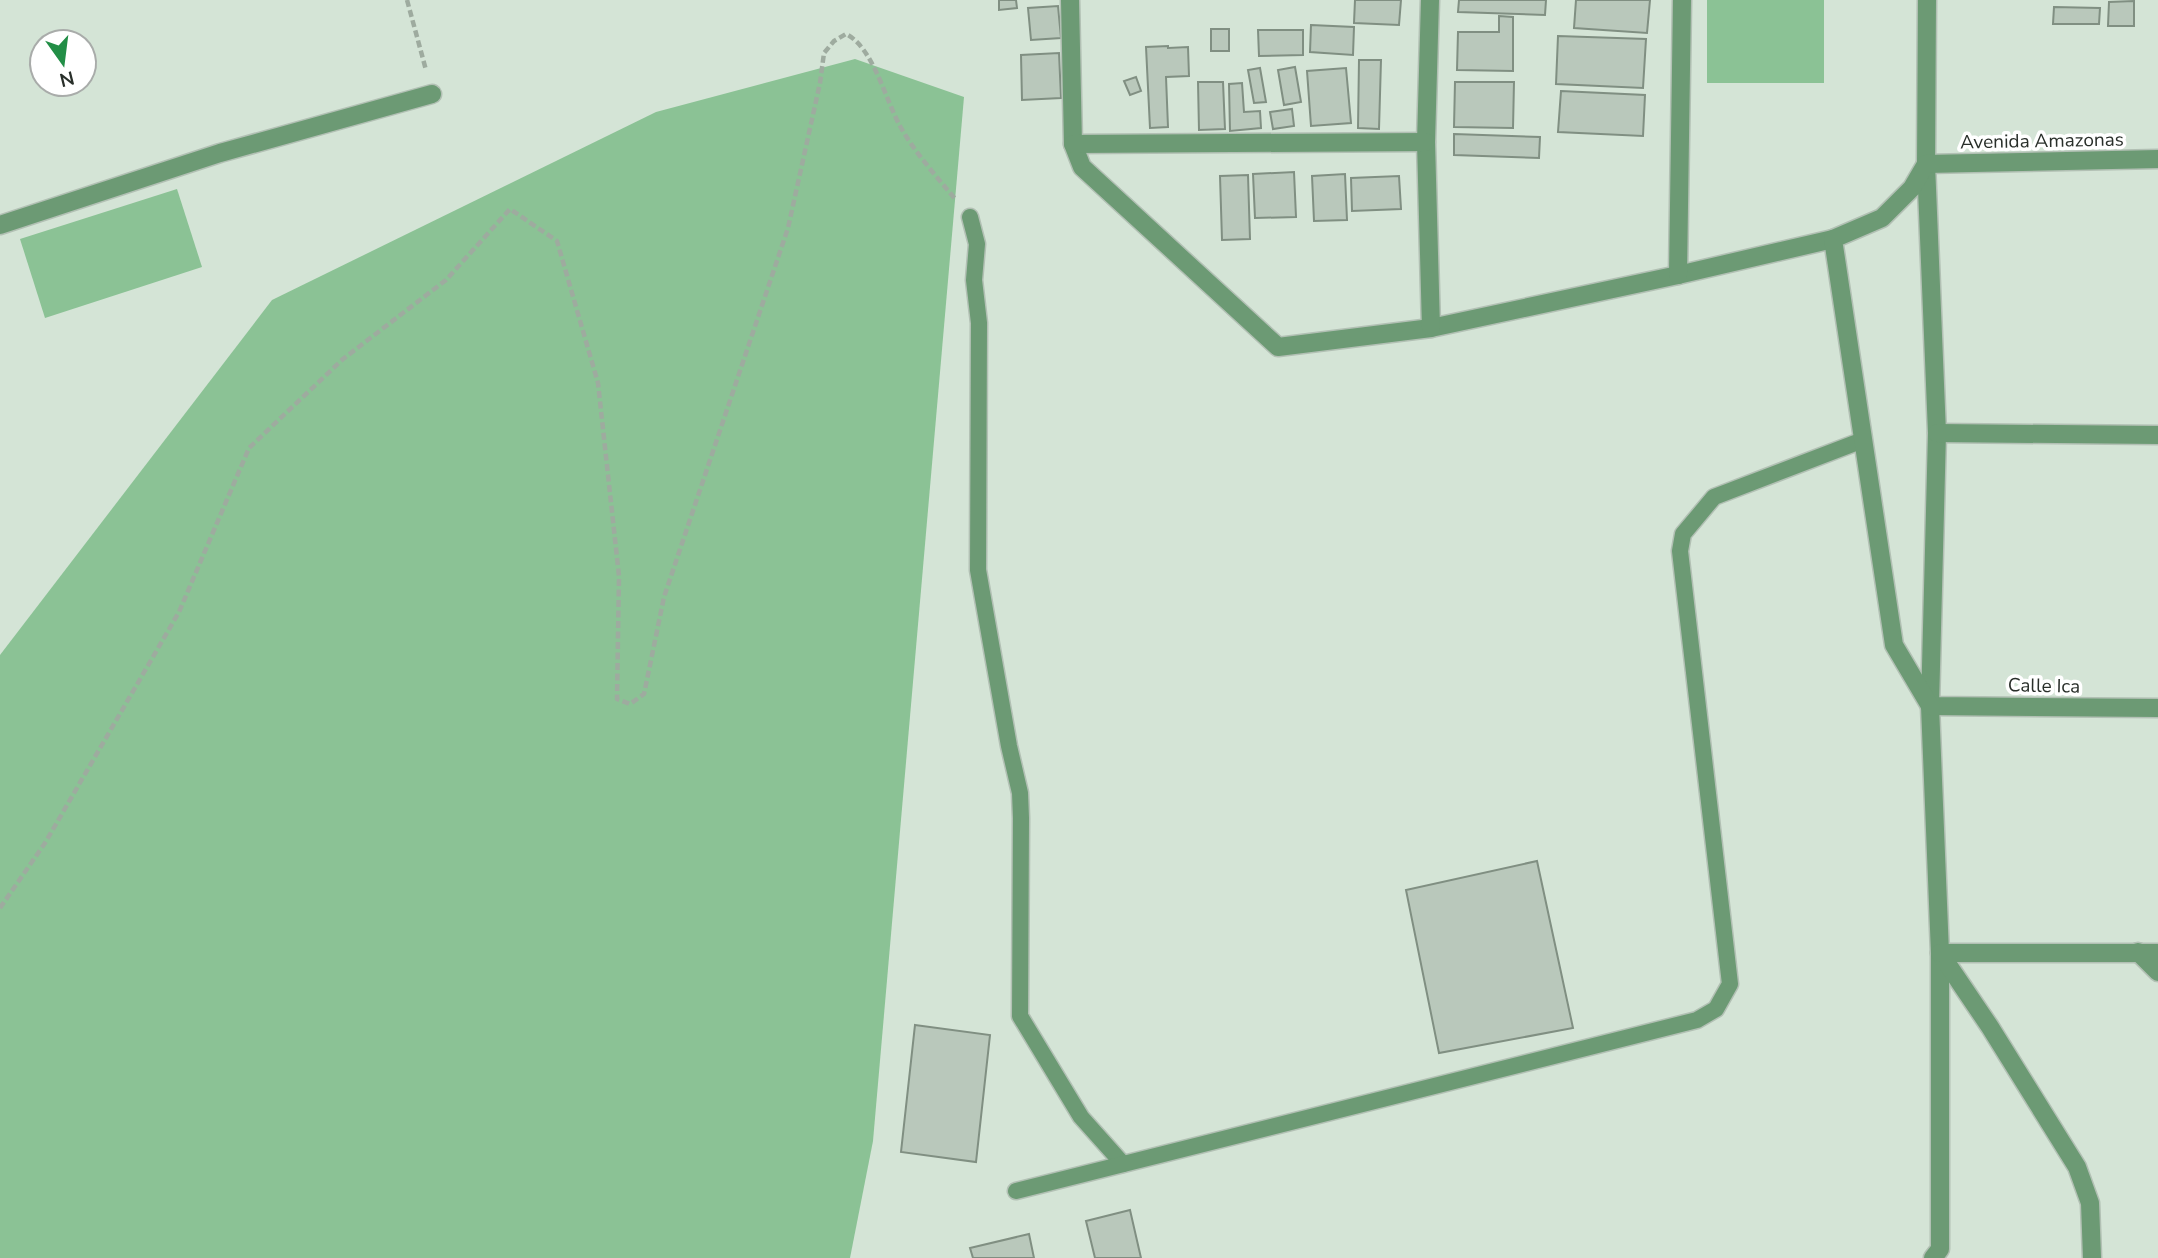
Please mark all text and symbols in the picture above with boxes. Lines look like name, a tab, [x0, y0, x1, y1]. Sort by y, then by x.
north arrow	[28, 28, 98, 98]
text: N	[57, 64, 77, 93]
street label: Avenida Amazonas	[1960, 127, 2124, 155]
street label: Calle Ica	[2008, 672, 2080, 700]

